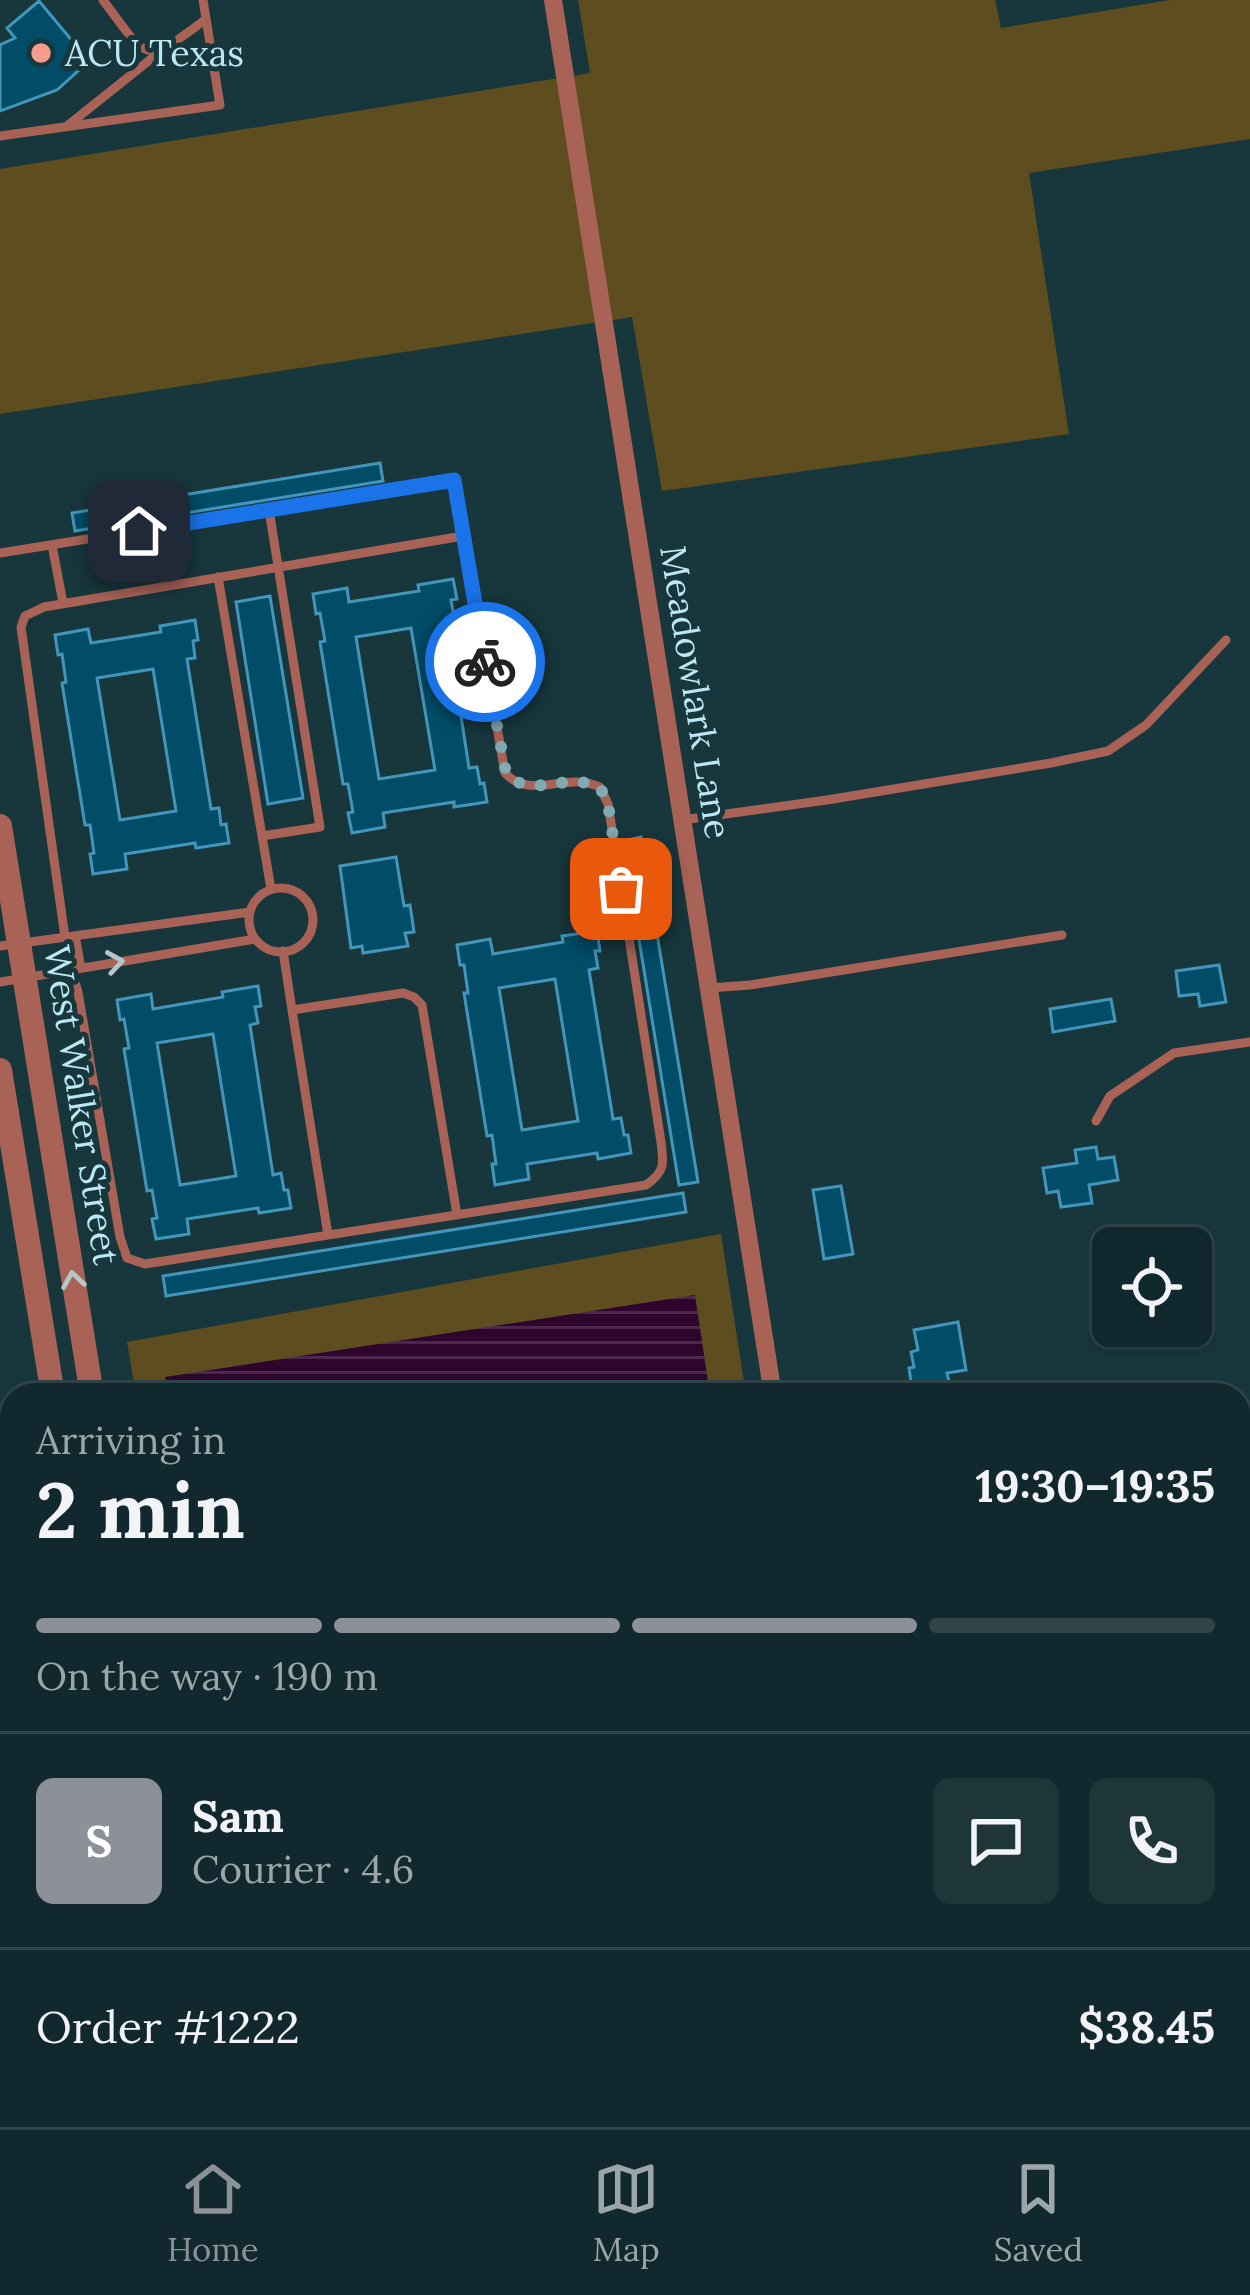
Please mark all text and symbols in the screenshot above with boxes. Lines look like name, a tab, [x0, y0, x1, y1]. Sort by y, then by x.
place label: ACU Texas	[64, 30, 244, 76]
marker: ACU Texas	[28, 40, 54, 66]
pin	[88, 480, 190, 582]
icon: home	[106, 498, 172, 564]
street label: Meadowlark Lane	[650, 542, 742, 842]
courier	[425, 602, 545, 722]
icon: bike	[452, 629, 518, 695]
pin	[570, 838, 672, 940]
icon: bag	[588, 856, 654, 922]
street label: West Walker Street	[34, 942, 130, 1268]
one-way arrow	[106, 950, 125, 976]
map controls	[1092, 1227, 1212, 1347]
button: locate	[1092, 1227, 1212, 1347]
one-way arrow	[62, 1270, 87, 1290]
text: Arriving in	[36, 1415, 226, 1465]
text: 19:30–19:35	[975, 1457, 1215, 1514]
text: 2 min	[36, 1460, 245, 1559]
text: On the way · 190 m	[36, 1651, 378, 1701]
button: chat	[933, 1778, 1059, 1904]
button: phone	[1089, 1778, 1215, 1904]
text: Sam	[192, 1787, 284, 1844]
text: S	[86, 1812, 112, 1869]
text: Courier · 4.6	[192, 1844, 414, 1894]
text: Order #1222	[36, 1998, 300, 2055]
text: $38.45	[1078, 1998, 1215, 2055]
tab: Home	[167, 2156, 259, 2270]
tab: Map	[593, 2156, 660, 2270]
tab: Saved	[994, 2156, 1083, 2270]

